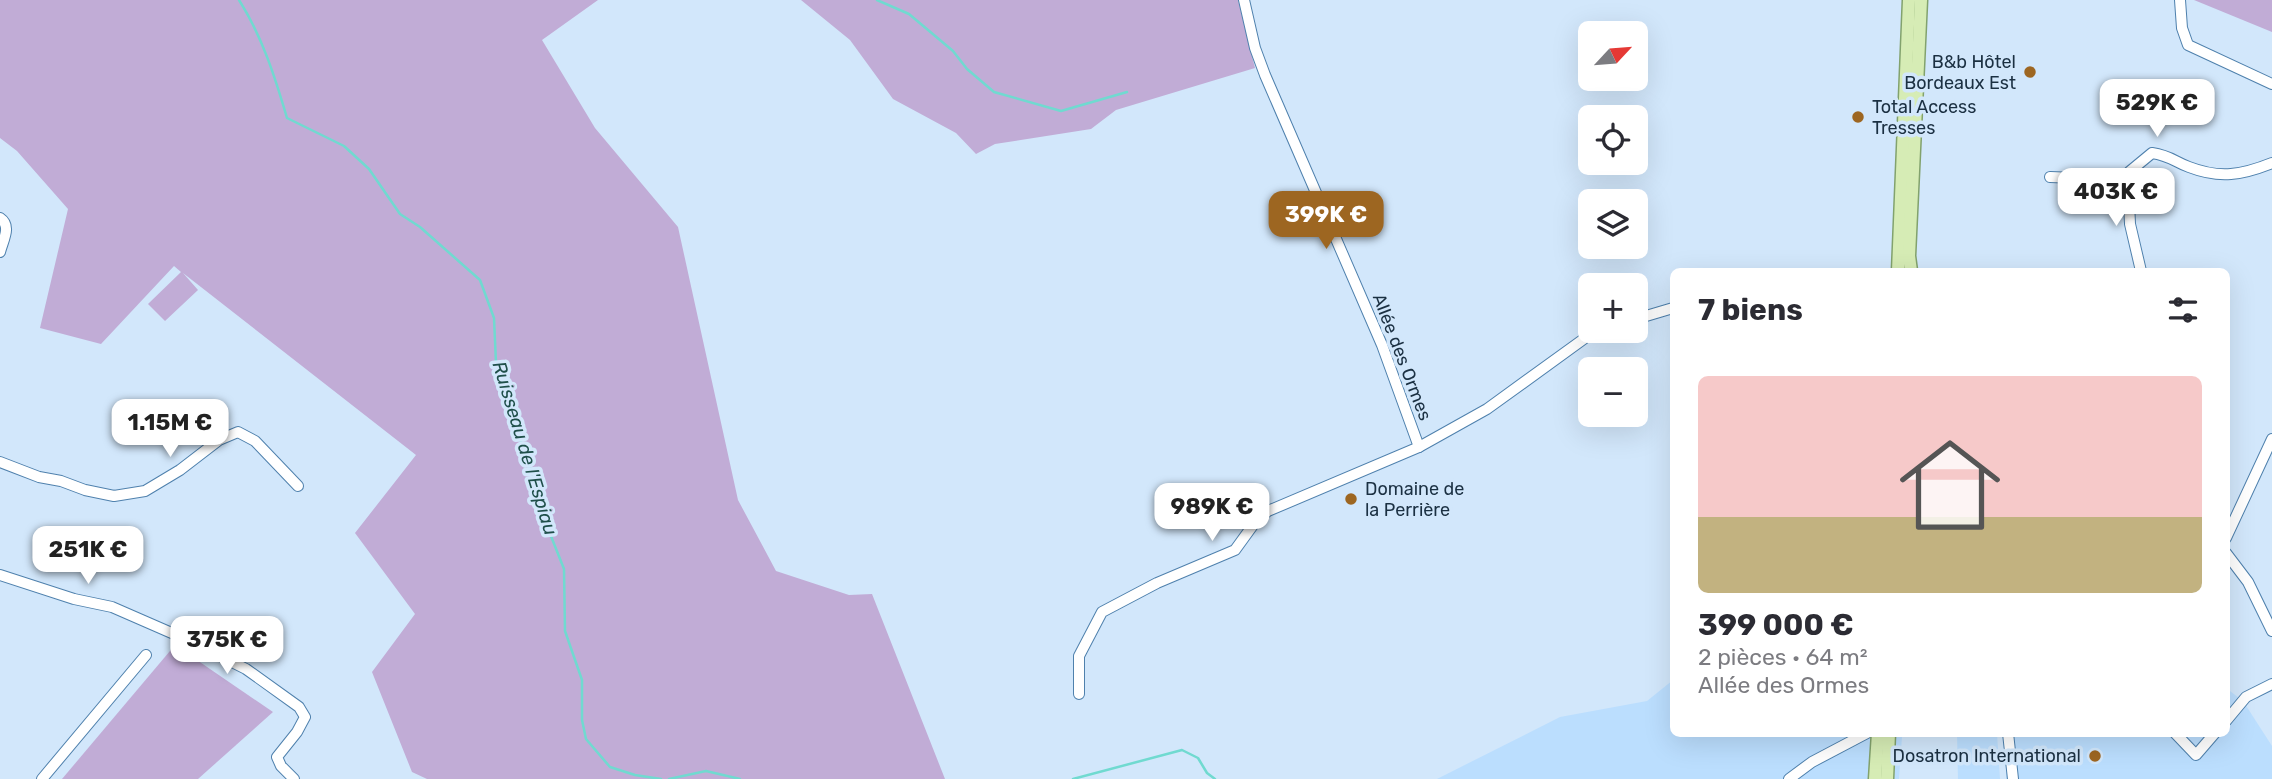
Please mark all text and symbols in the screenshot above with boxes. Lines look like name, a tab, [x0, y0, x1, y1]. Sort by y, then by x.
north arrow	[1578, 21, 1648, 91]
map controls	[1578, 21, 1648, 427]
place label: B&b Hôtel Bordeaux Est	[1904, 51, 2016, 94]
marker: B&b Hôtel Bordeaux Est	[2022, 64, 2038, 80]
pin: 529K €	[2100, 80, 2214, 139]
text: 529K €	[2116, 88, 2198, 116]
place label: Total Access Tresses	[1872, 96, 1976, 139]
button: locate	[1578, 105, 1648, 175]
marker: Total Access Tresses	[1850, 109, 1866, 125]
pin: 403K €	[2059, 168, 2173, 228]
text: 403K €	[2074, 177, 2158, 205]
button: layers	[1578, 189, 1648, 259]
pin: 399K €	[1269, 191, 1383, 251]
text: 399K €	[1285, 200, 1367, 228]
button: +	[1578, 273, 1648, 343]
street label: Allée des Ormes	[1368, 290, 1436, 424]
icon: filters	[2164, 291, 2202, 329]
text: 7 biens	[1698, 292, 1803, 328]
button: −	[1578, 357, 1648, 427]
water label: Ruisseau de l'Espiau	[488, 358, 562, 538]
pin: 1.15M €	[105, 400, 235, 459]
text: 1.15M €	[128, 408, 212, 436]
icon: home	[1887, 422, 2013, 548]
place label: Domaine de la Perrière	[1365, 478, 1464, 521]
pin: 989K €	[1155, 484, 1269, 543]
marker: Domaine de la Perrière	[1343, 491, 1359, 507]
text: 989K €	[1170, 492, 1254, 520]
pin: 251K €	[31, 526, 145, 586]
text: 251K €	[48, 535, 128, 563]
text: 399 000 €	[1698, 607, 1854, 643]
pin: 375K €	[170, 616, 284, 676]
text: 375K €	[186, 625, 268, 653]
text: 2 pièces · 64 m²	[1698, 643, 1868, 671]
text: Allée des Ormes	[1698, 671, 1869, 699]
place label: Dosatron International	[1893, 745, 2081, 767]
marker: Dosatron International	[2087, 748, 2103, 764]

